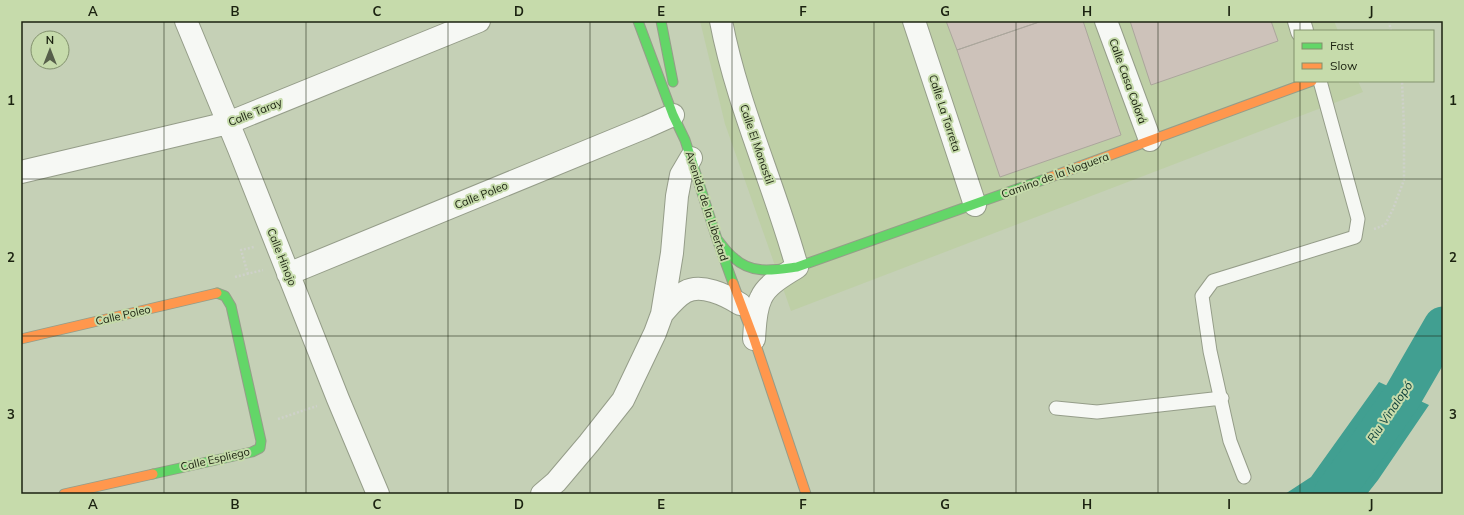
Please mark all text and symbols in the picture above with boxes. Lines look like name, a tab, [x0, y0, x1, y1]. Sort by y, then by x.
text: A	[88, 3, 98, 19]
text: B	[231, 3, 240, 19]
text: C	[373, 3, 382, 19]
text: D	[514, 3, 524, 19]
text: E	[657, 3, 665, 19]
text: F	[799, 3, 807, 19]
text: G	[940, 3, 950, 19]
text: H	[1082, 3, 1092, 19]
text: I	[1227, 3, 1231, 19]
text: J	[1369, 3, 1373, 19]
north arrow	[30, 30, 70, 70]
legend	[1294, 30, 1434, 82]
text: N	[46, 33, 54, 47]
street label: Calle Casa Colorá	[1106, 36, 1150, 126]
text: Fast	[1330, 38, 1354, 53]
text: Slow	[1330, 58, 1358, 73]
street label: Calle La Torreta	[926, 73, 964, 153]
text: 1	[7, 92, 15, 108]
text: 1	[1449, 92, 1457, 108]
street label: Calle Taray	[226, 95, 284, 129]
street label: Calle El Monastil	[737, 102, 777, 186]
street label: Avenida de la Libertad	[683, 149, 731, 263]
street label: Camino de la Noguera	[999, 149, 1111, 201]
street label: Calle Poleo	[452, 178, 510, 212]
street label: Calle Hinojo	[264, 226, 300, 288]
text: 2	[7, 249, 15, 265]
text: 2	[1449, 249, 1457, 265]
street label: Calle Poleo	[94, 302, 152, 328]
water label: Riu Vinalopó	[1364, 378, 1416, 445]
text: 3	[7, 406, 15, 422]
text: 3	[1449, 406, 1457, 422]
street label: Calle Espliego	[179, 444, 251, 474]
text: A	[88, 496, 98, 512]
text: B	[231, 496, 240, 512]
text: C	[373, 496, 382, 512]
text: D	[514, 496, 524, 512]
text: E	[657, 496, 665, 512]
text: F	[799, 496, 807, 512]
text: G	[940, 496, 950, 512]
text: H	[1082, 496, 1092, 512]
text: I	[1227, 496, 1231, 512]
text: J	[1369, 496, 1373, 512]

